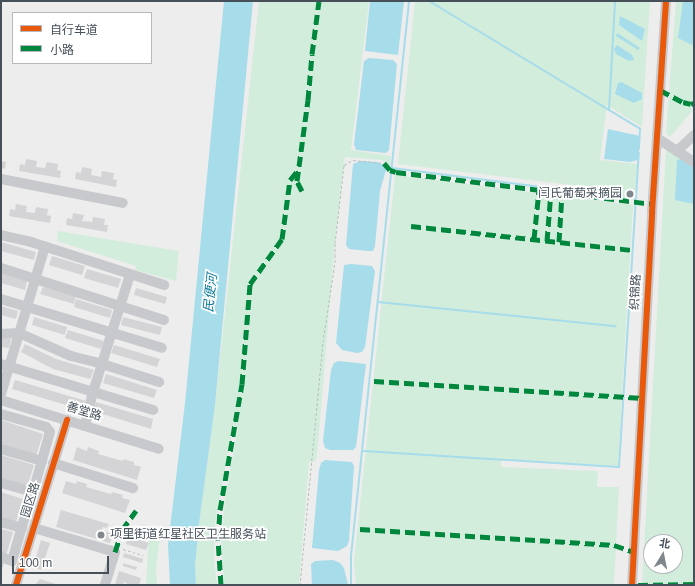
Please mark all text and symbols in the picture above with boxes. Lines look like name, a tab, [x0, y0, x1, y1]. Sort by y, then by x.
legend	[12, 12, 152, 64]
text: 自行车道	[50, 23, 98, 37]
text: 小路	[50, 43, 74, 57]
place label: 闫氏葡萄采摘园	[538, 187, 622, 201]
marker: 闫氏葡萄采摘园	[625, 189, 635, 199]
water label: 民便河	[201, 273, 221, 313]
street label: 织锦路	[628, 274, 644, 310]
street label: 善堂路	[65, 400, 103, 424]
street label: 园区路	[19, 481, 43, 519]
place label: 项里街道红星社区卫生服务站	[110, 528, 266, 542]
marker: 项里街道红星社区卫生服务站	[95, 529, 107, 541]
north arrow	[643, 534, 683, 574]
text: 北	[658, 536, 671, 550]
scale bar	[14, 548, 111, 574]
text: 100 m	[19, 556, 52, 570]

